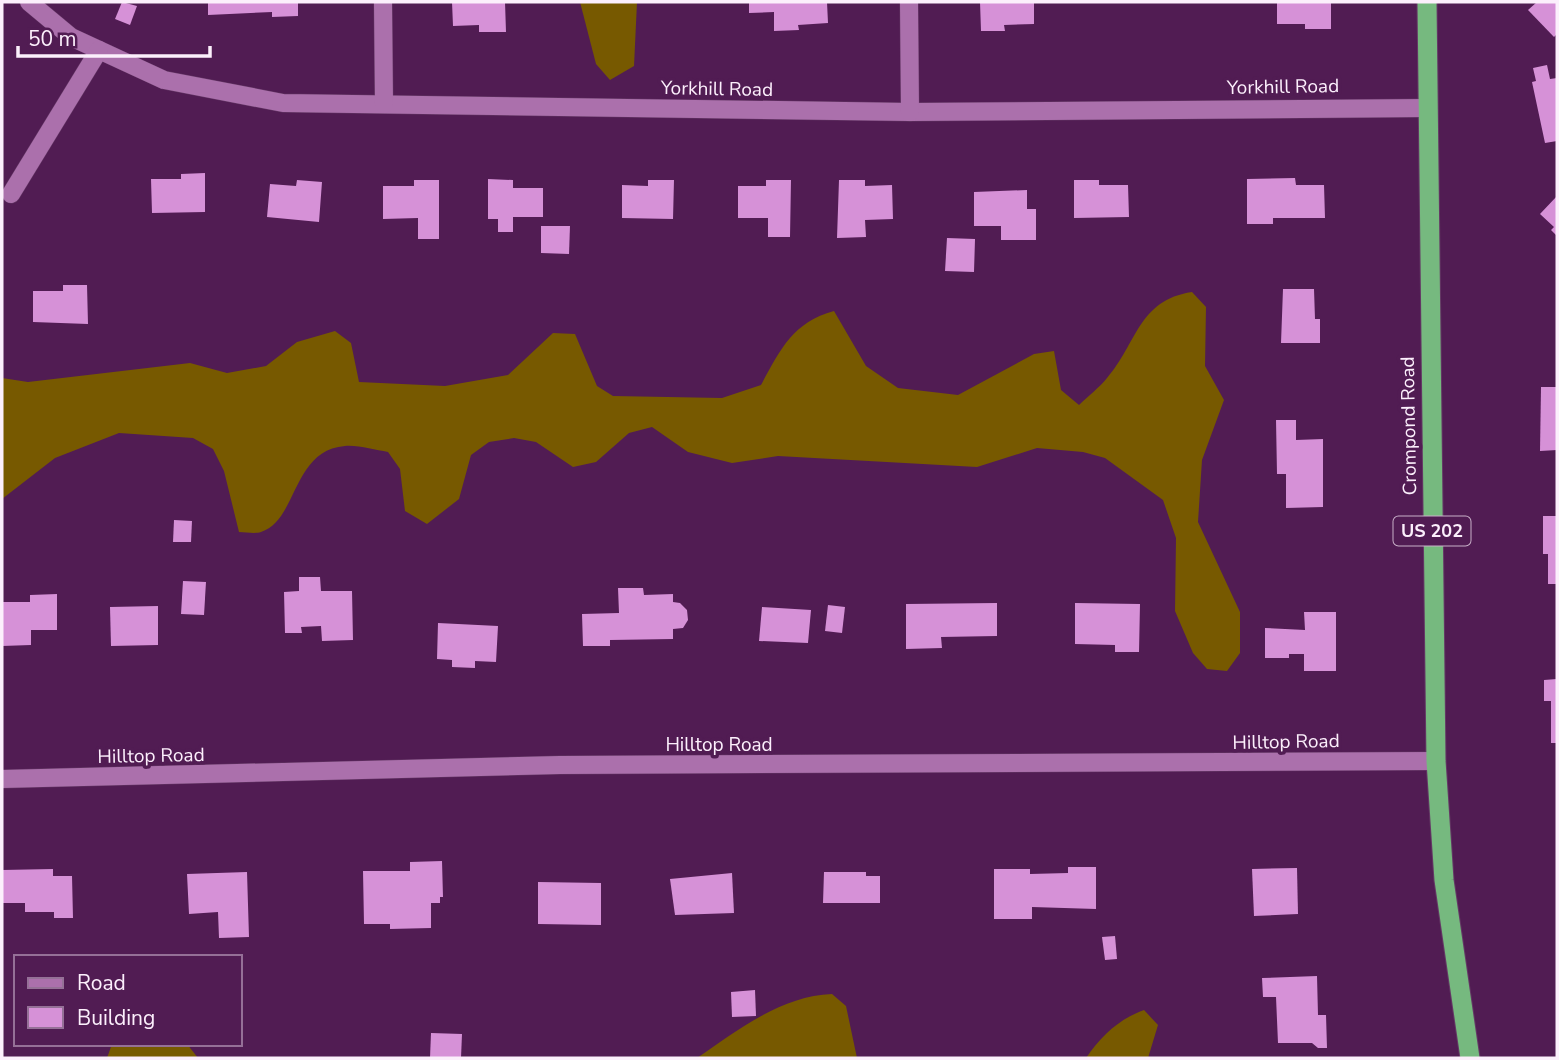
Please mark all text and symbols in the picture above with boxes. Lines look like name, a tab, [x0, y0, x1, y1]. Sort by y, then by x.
scale bar	[18, 14, 210, 58]
text: 50 m	[28, 25, 77, 53]
street label: Yorkhill Road	[1226, 73, 1339, 101]
street label: Yorkhill Road	[660, 75, 773, 103]
street label: Crompond Road	[1395, 356, 1423, 496]
road number: US 202	[1394, 516, 1470, 546]
street label: Hilltop Road	[1232, 728, 1340, 756]
street label: Hilltop Road	[665, 732, 773, 758]
street label: Hilltop Road	[97, 742, 205, 770]
legend	[14, 955, 242, 1046]
text: Road	[77, 969, 126, 997]
text: Building	[77, 1004, 155, 1032]

